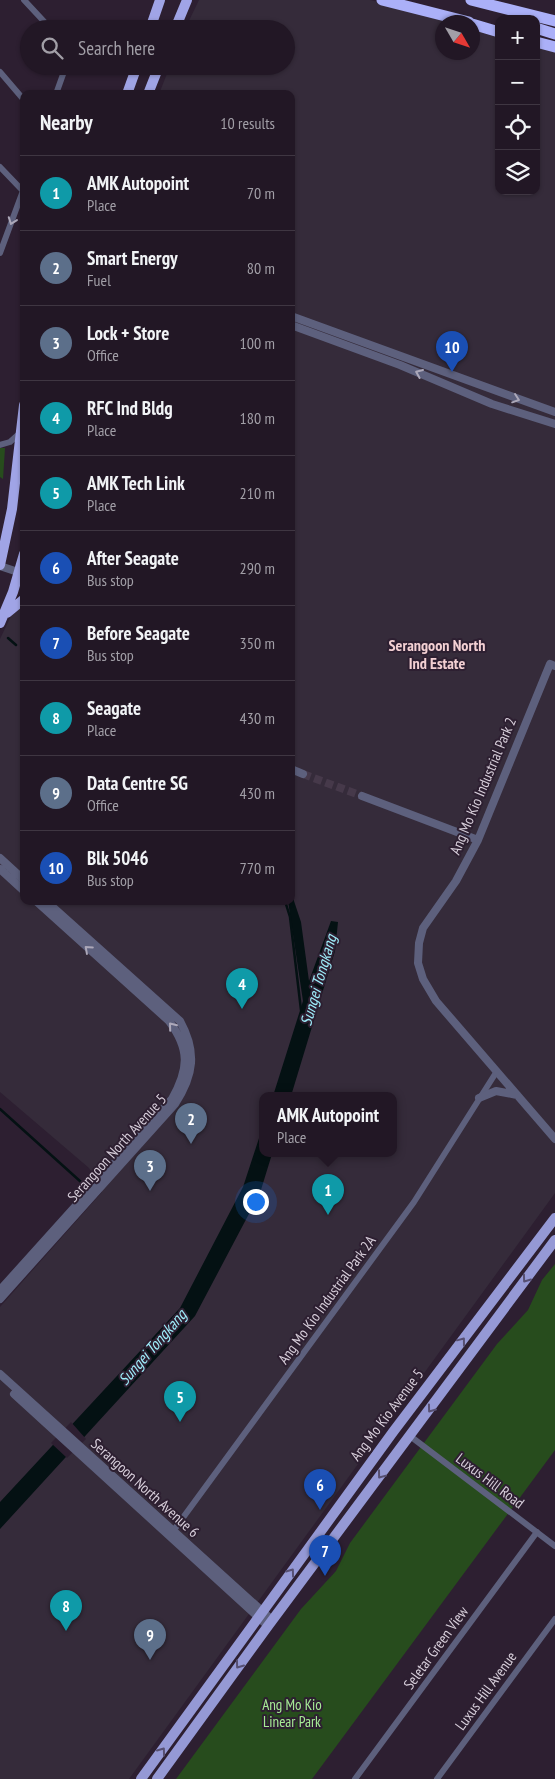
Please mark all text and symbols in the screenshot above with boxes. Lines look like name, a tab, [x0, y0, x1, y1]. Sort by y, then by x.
north arrow	[435, 15, 480, 60]
map controls	[495, 15, 540, 195]
button: +	[495, 15, 540, 60]
search box	[20, 20, 295, 75]
icon: search	[38, 34, 66, 62]
text: Search here	[78, 36, 155, 60]
button: −	[495, 60, 540, 105]
button: locate	[495, 105, 540, 150]
text: Nearby	[40, 109, 93, 136]
text: 10 results	[220, 113, 275, 133]
button: layers	[495, 150, 540, 195]
text: AMK Autopoint	[87, 171, 189, 195]
text: 1	[52, 183, 60, 203]
text: 70 m	[247, 183, 275, 203]
text: Place	[87, 195, 116, 215]
one-way arrow	[8, 216, 18, 224]
text: Smart Energy	[87, 246, 178, 270]
text: 2	[52, 258, 60, 278]
text: 80 m	[247, 258, 275, 278]
text: Fuel	[87, 270, 111, 290]
text: Lock + Store	[87, 321, 169, 345]
pin: 10	[436, 331, 468, 372]
text: 3	[52, 333, 60, 353]
text: 100 m	[240, 333, 275, 353]
text: Office	[87, 345, 119, 365]
one-way arrow	[415, 368, 424, 379]
one-way arrow	[512, 393, 520, 403]
text: RFC Ind Bldg	[87, 396, 173, 420]
text: 4	[52, 408, 60, 428]
text: 180 m	[240, 408, 275, 428]
text: Place	[87, 420, 116, 440]
text: AMK Tech Link	[87, 471, 185, 495]
text: 5	[52, 483, 60, 503]
text: 210 m	[240, 483, 275, 503]
text: Place	[87, 495, 116, 515]
text: After Seagate	[87, 546, 179, 570]
text: 6	[52, 558, 60, 578]
text: 290 m	[240, 558, 275, 578]
text: Bus stop	[87, 570, 134, 590]
text: Before Seagate	[87, 621, 190, 645]
text: 7	[52, 633, 60, 653]
text: 350 m	[240, 633, 275, 653]
district label: Serangoon North Ind Estate	[389, 635, 485, 673]
text: Bus stop	[87, 645, 134, 665]
text: Seagate	[87, 696, 141, 720]
text: 8	[52, 708, 60, 728]
text: 430 m	[240, 708, 275, 728]
street label: Ang Mo Kio Industrial Park 2	[445, 714, 520, 857]
text: Place	[87, 720, 116, 740]
text: Data Centre SG	[87, 771, 188, 795]
text: 9	[52, 783, 60, 803]
text: 430 m	[240, 783, 275, 803]
text: Office	[87, 795, 119, 815]
text: Blk 5046	[87, 846, 149, 870]
text: 10	[48, 858, 64, 878]
text: 770 m	[240, 858, 275, 878]
text: Bus stop	[87, 870, 134, 890]
water label: Sungei Tongkang	[295, 931, 341, 1028]
one-way arrow	[85, 946, 94, 955]
pin: 4	[226, 968, 258, 1009]
one-way arrow	[170, 1023, 178, 1032]
street label: Serangoon North Avenue 5	[63, 1090, 170, 1206]
popup	[259, 1092, 397, 1157]
pin: 2	[175, 1103, 207, 1144]
text: AMK Autopoint	[277, 1103, 379, 1127]
text: Place	[277, 1127, 306, 1147]
pin: 3	[134, 1150, 166, 1191]
pin: 1	[312, 1174, 344, 1215]
your location	[243, 1189, 269, 1215]
street label: Ang Mo Kio Industrial Park 2A	[274, 1231, 380, 1368]
one-way arrow	[523, 1273, 532, 1283]
water label: Sungei Tongkang	[114, 1304, 191, 1389]
one-way arrow	[457, 1338, 465, 1347]
street label: Ang Mo Kio Avenue 5	[346, 1365, 427, 1464]
pin: 5	[164, 1381, 196, 1422]
one-way arrow	[428, 1403, 436, 1412]
street label: Serangoon North Avenue 6	[87, 1434, 203, 1541]
street label: Luxus Hill Road	[452, 1449, 528, 1512]
pin: 6	[304, 1469, 336, 1510]
one-way arrow	[378, 1469, 387, 1479]
pin: 7	[309, 1535, 341, 1576]
one-way arrow	[285, 1568, 294, 1578]
pin: 8	[50, 1590, 82, 1631]
street label: Seletar Green View	[399, 1602, 472, 1693]
pin: 9	[134, 1619, 166, 1660]
street label: Luxus Hill Avenue	[451, 1648, 520, 1734]
one-way arrow	[236, 1659, 245, 1669]
park label: Ang Mo Kio Linear Park	[262, 1695, 322, 1731]
one-way arrow	[156, 1747, 165, 1757]

